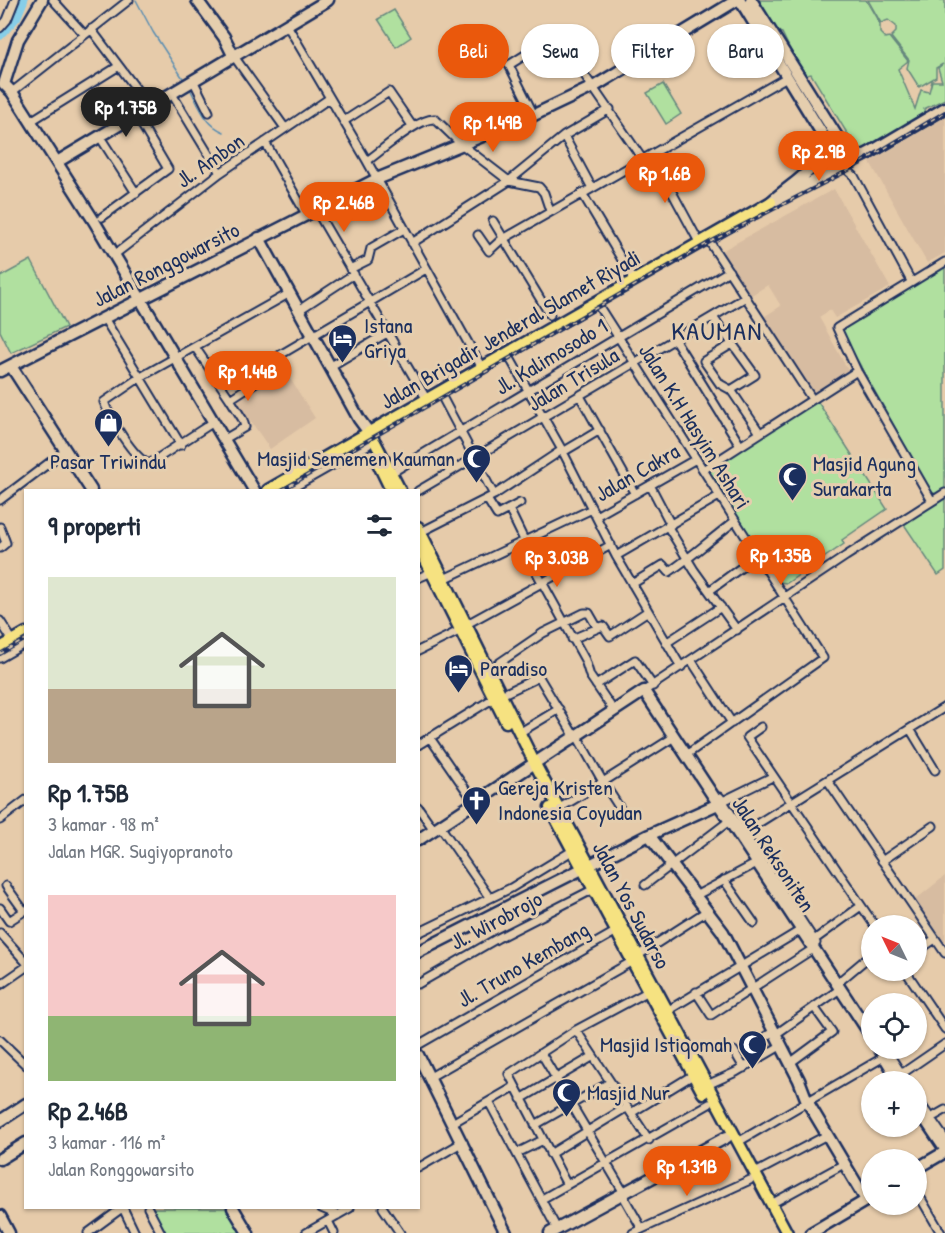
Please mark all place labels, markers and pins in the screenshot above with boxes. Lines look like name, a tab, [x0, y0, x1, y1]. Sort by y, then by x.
pin: Rp 1.75B	[64, 87, 188, 138]
pin: Rp 1.49B	[431, 102, 555, 153]
pin: Rp 2.9B	[764, 131, 874, 182]
pin: Rp 1.6B	[610, 153, 720, 204]
pin: Rp 2.46B	[282, 182, 406, 233]
place label: Istana Griya	[364, 310, 413, 365]
hotel icon: Istana Griya	[327, 322, 359, 364]
pin: Rp 1.44B	[186, 351, 310, 402]
shop icon: Pasar Triwindu	[92, 406, 124, 448]
mosque icon: Masjid Sememen Kauman	[460, 442, 492, 484]
place label: Masjid Sememen Kauman	[257, 443, 455, 473]
place label: Pasar Triwindu	[50, 446, 166, 476]
place label: Masjid Agung Surakarta	[813, 448, 916, 503]
mosque icon: Masjid Agung Surakarta	[776, 460, 808, 502]
pin: Rp 1.35B	[719, 535, 843, 586]
pin: Rp 3.03B	[495, 537, 619, 588]
hotel icon: Paradiso	[443, 652, 475, 694]
place label: Paradiso	[480, 653, 547, 683]
place label: Gereja Kristen Indonesia Coyudan	[498, 772, 643, 827]
church icon: Gereja Kristen Indonesia Coyudan	[461, 784, 493, 826]
mosque icon: Masjid Istiqomah	[737, 1028, 769, 1070]
place label: Masjid Istiqomah	[600, 1029, 732, 1059]
mosque icon: Masjid Nur	[550, 1076, 582, 1118]
place label: Masjid Nur	[587, 1077, 670, 1107]
pin: Rp 1.31B	[625, 1146, 749, 1197]

